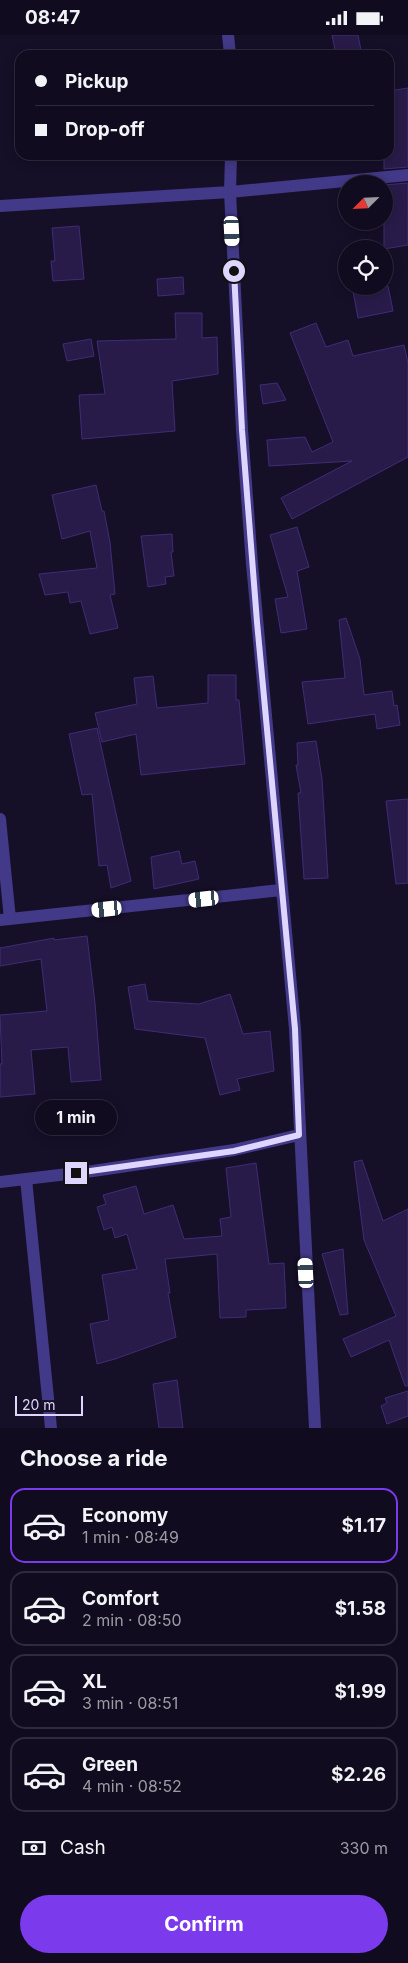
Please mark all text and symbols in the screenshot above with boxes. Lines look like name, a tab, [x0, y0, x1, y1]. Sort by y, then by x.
text: 08:47	[25, 6, 80, 29]
text: Pickup	[65, 70, 128, 93]
text: Drop-off	[65, 118, 145, 141]
north arrow	[338, 175, 392, 230]
map controls	[338, 175, 393, 295]
car	[223, 216, 240, 246]
button: locate	[338, 240, 393, 295]
route start	[223, 260, 245, 282]
car	[188, 890, 219, 908]
car	[91, 900, 122, 918]
callout: 1 min	[35, 1101, 117, 1135]
text: 1 min	[56, 1107, 96, 1127]
route end	[65, 1162, 87, 1184]
car	[297, 1258, 314, 1288]
scale bar	[15, 1393, 82, 1416]
text: 20 m	[22, 1396, 56, 1413]
text: Choose a ride	[20, 1445, 168, 1471]
icon: car	[22, 1503, 67, 1548]
text: Economy	[82, 1504, 168, 1527]
text: $1.17	[341, 1514, 386, 1537]
text: 1 min · 08:49	[82, 1527, 179, 1547]
icon: car	[22, 1586, 67, 1631]
text: Comfort	[82, 1587, 159, 1610]
text: $1.58	[335, 1597, 386, 1620]
text: 2 min · 08:50	[82, 1610, 182, 1630]
icon: car	[22, 1669, 67, 1714]
text: XL	[82, 1670, 107, 1693]
text: $1.99	[335, 1680, 386, 1703]
text: 3 min · 08:51	[82, 1693, 178, 1713]
icon: car	[22, 1752, 67, 1797]
text: Green	[82, 1753, 138, 1776]
text: $2.26	[331, 1763, 386, 1786]
text: 4 min · 08:52	[82, 1776, 182, 1796]
icon: cash	[20, 1834, 48, 1862]
text: Cash	[60, 1836, 106, 1859]
text: 330 m	[340, 1838, 388, 1858]
button: Confirm	[20, 1895, 388, 1953]

